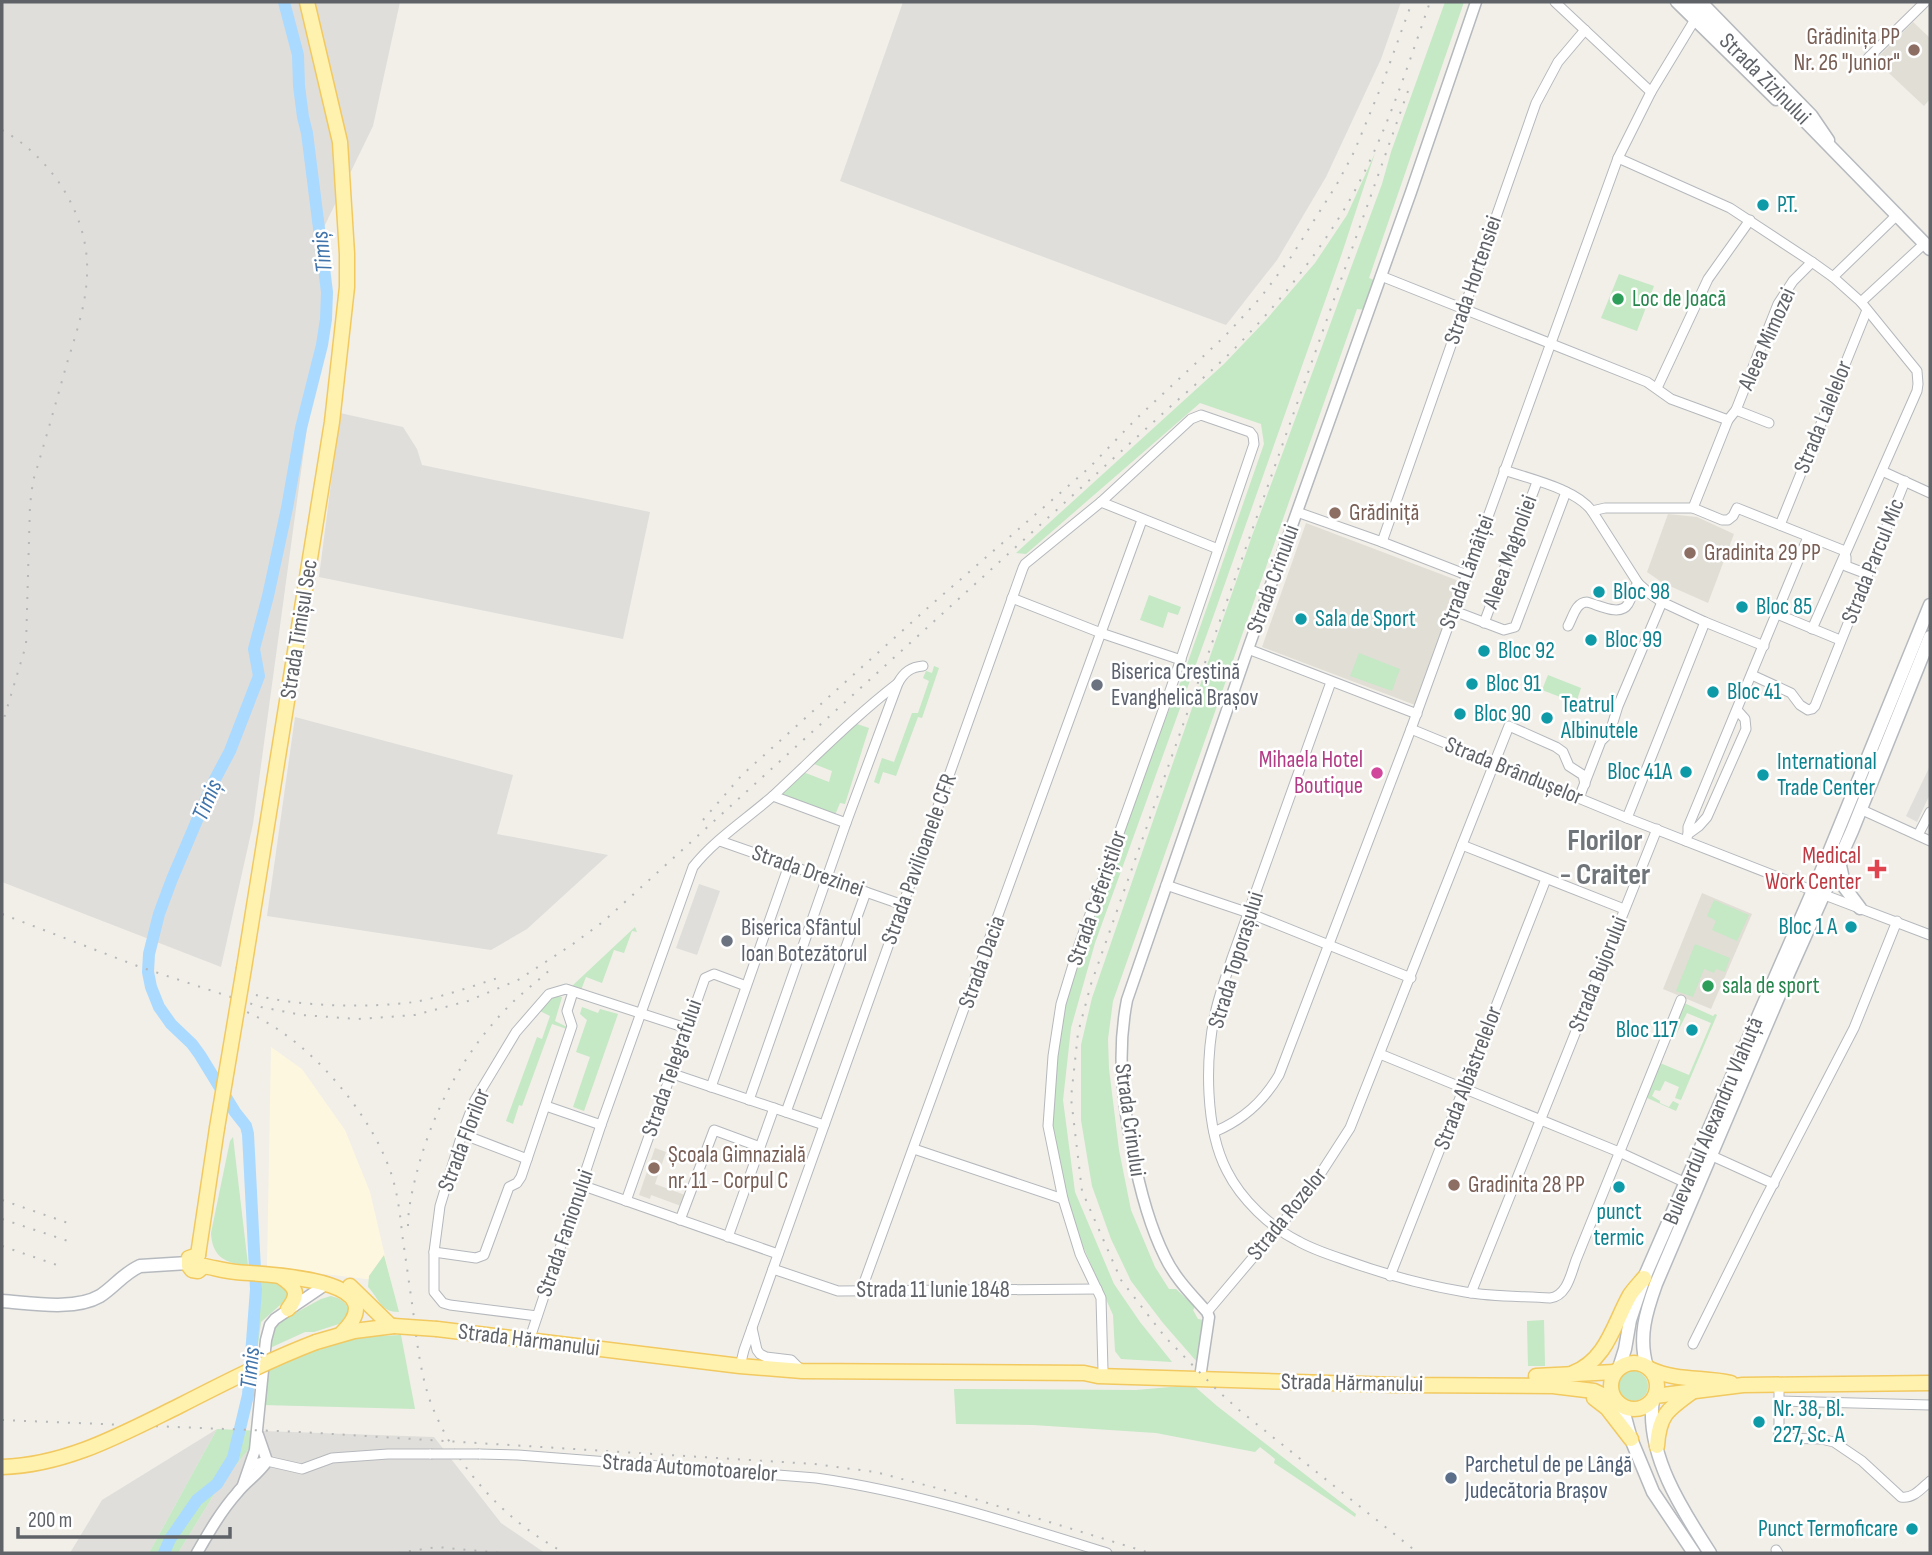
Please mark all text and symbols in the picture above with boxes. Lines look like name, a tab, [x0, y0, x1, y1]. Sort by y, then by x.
place label: Grădinița PP Nr. 26 "Junior"	[1794, 23, 1900, 77]
street label: Strada Zizinului	[1713, 27, 1817, 131]
marker: Grădinița PP Nr. 26 "Junior"	[1906, 42, 1922, 58]
place label: P.T.	[1777, 191, 1798, 219]
marker: P.T.	[1755, 197, 1771, 213]
street label: Strada Hortensiei	[1438, 212, 1508, 348]
water label: Timiș	[305, 229, 339, 275]
street label: Aleea Mimozei	[1732, 284, 1802, 395]
place label: Loc de Joacă	[1632, 285, 1726, 313]
marker: Loc de Joacă	[1610, 291, 1626, 307]
street label: Strada Lalelelor	[1788, 356, 1858, 477]
street label: Aleea Magnoliei	[1476, 491, 1544, 614]
street label: Strada Parcul Mic	[1835, 494, 1911, 628]
place label: Grădiniță	[1349, 499, 1419, 527]
marker: Grădiniță	[1327, 505, 1343, 521]
street label: Strada Lămâiței	[1433, 511, 1501, 633]
street label: Strada Crinului	[1240, 521, 1306, 637]
place label: Gradinita 29 PP	[1704, 539, 1821, 567]
marker: Gradinita 29 PP	[1682, 545, 1698, 561]
street label: Strada Timișul Sec	[274, 557, 324, 701]
place label: Bloc 98	[1613, 578, 1670, 606]
marker: Bloc 98	[1591, 584, 1607, 600]
place label: Bloc 85	[1756, 593, 1812, 621]
marker: Bloc 85	[1734, 599, 1750, 615]
place label: Sala de Sport	[1315, 605, 1416, 633]
marker: Sala de Sport	[1293, 611, 1309, 627]
place label: Bloc 99	[1605, 626, 1662, 654]
marker: Bloc 99	[1583, 632, 1599, 648]
place label: Bloc 92	[1498, 637, 1555, 665]
marker: Bloc 92	[1476, 643, 1492, 659]
place label: Biserica Creștină Evanghelică Brașov	[1111, 658, 1258, 712]
place label: Bloc 91	[1486, 670, 1541, 698]
marker: Bloc 91	[1464, 676, 1480, 692]
marker: Biserica Creștină Evanghelică Brașov	[1089, 677, 1105, 693]
place label: Bloc 41	[1727, 678, 1782, 706]
marker: Bloc 41	[1705, 684, 1721, 700]
place label: Teatrul Albinutele	[1560, 691, 1638, 745]
place label: Bloc 90	[1474, 700, 1531, 728]
marker: Bloc 90	[1452, 706, 1468, 722]
marker: Teatrul Albinutele	[1539, 710, 1555, 726]
street label: Strada Brândușelor	[1441, 731, 1587, 812]
place label: Mihaela Hotel Boutique	[1259, 746, 1363, 800]
place label: International Trade Center	[1777, 748, 1877, 802]
place label: Bloc 41A	[1607, 758, 1672, 786]
marker: Bloc 41A	[1678, 764, 1694, 780]
marker: Mihaela Hotel Boutique	[1369, 765, 1385, 781]
marker: International Trade Center	[1755, 767, 1771, 783]
street label: Strada Pavilioanele CFR	[875, 769, 963, 948]
water label: Timiș	[185, 775, 229, 825]
district label: Florilor - Craiter	[1560, 823, 1650, 893]
street label: Strada Ceferiștilor	[1061, 827, 1133, 969]
street label: Strada Drezinei	[748, 839, 868, 903]
place label: Medical Work Center	[1765, 842, 1861, 896]
marker: Medical Work Center	[1867, 859, 1887, 879]
street label: Strada Toporașului	[1202, 888, 1270, 1032]
street label: Strada Dacia	[952, 912, 1012, 1012]
street label: Strada Bujorului	[1562, 912, 1634, 1036]
place label: Bloc 1 A	[1779, 913, 1837, 941]
place label: Biserica Sfântul Ioan Botezătorul	[741, 914, 867, 968]
marker: Bloc 1 A	[1843, 919, 1859, 935]
marker: Biserica Sfântul Ioan Botezătorul	[719, 933, 735, 949]
place label: sala de sport	[1722, 972, 1820, 1000]
marker: sala de sport	[1700, 978, 1716, 994]
street label: Strada Telegrafului	[635, 996, 709, 1140]
street label: Strada Albăstrelelor	[1428, 1002, 1508, 1154]
street label: Bulevardul Alexandru Vlahuță	[1657, 1013, 1769, 1229]
place label: Bloc 117	[1616, 1016, 1678, 1044]
marker: Bloc 117	[1684, 1022, 1700, 1038]
street label: Strada Crinului	[1108, 1062, 1152, 1178]
street label: Strada Florilor	[432, 1084, 497, 1195]
place label: Școala Gimnazială nr. 11 - Corpul C	[668, 1141, 806, 1195]
marker: Școala Gimnazială nr. 11 - Corpul C	[646, 1160, 662, 1176]
street label: Strada Rozelor	[1241, 1162, 1333, 1266]
street label: Strada Fanionului	[530, 1166, 600, 1300]
place label: Gradinita 28 PP	[1468, 1171, 1585, 1199]
marker: Gradinita 28 PP	[1446, 1177, 1462, 1193]
marker: punct termic	[1611, 1179, 1627, 1195]
place label: punct termic	[1594, 1198, 1644, 1252]
street label: Strada 11 Iunie 1848	[856, 1276, 1010, 1304]
street label: Strada Hărmanului	[457, 1317, 601, 1363]
water label: Timiș	[234, 1345, 266, 1390]
street label: Strada Hărmanului	[1281, 1368, 1423, 1398]
place label: Nr. 38, Bl. 227, Sc. A	[1773, 1395, 1845, 1449]
marker: Nr. 38, Bl. 227, Sc. A	[1751, 1414, 1767, 1430]
street label: Strada Automotoarelor	[602, 1448, 779, 1488]
place label: Parchetul de pe Lângă Judecătoria Brașov	[1464, 1451, 1632, 1505]
marker: Parchetul de pe Lângă Judecătoria Brașov	[1443, 1470, 1459, 1486]
scale bar	[18, 1496, 229, 1540]
text: 200 m	[28, 1508, 72, 1533]
place label: Punct Termoficare	[1758, 1515, 1898, 1543]
marker: Punct Termoficare	[1904, 1521, 1920, 1537]

